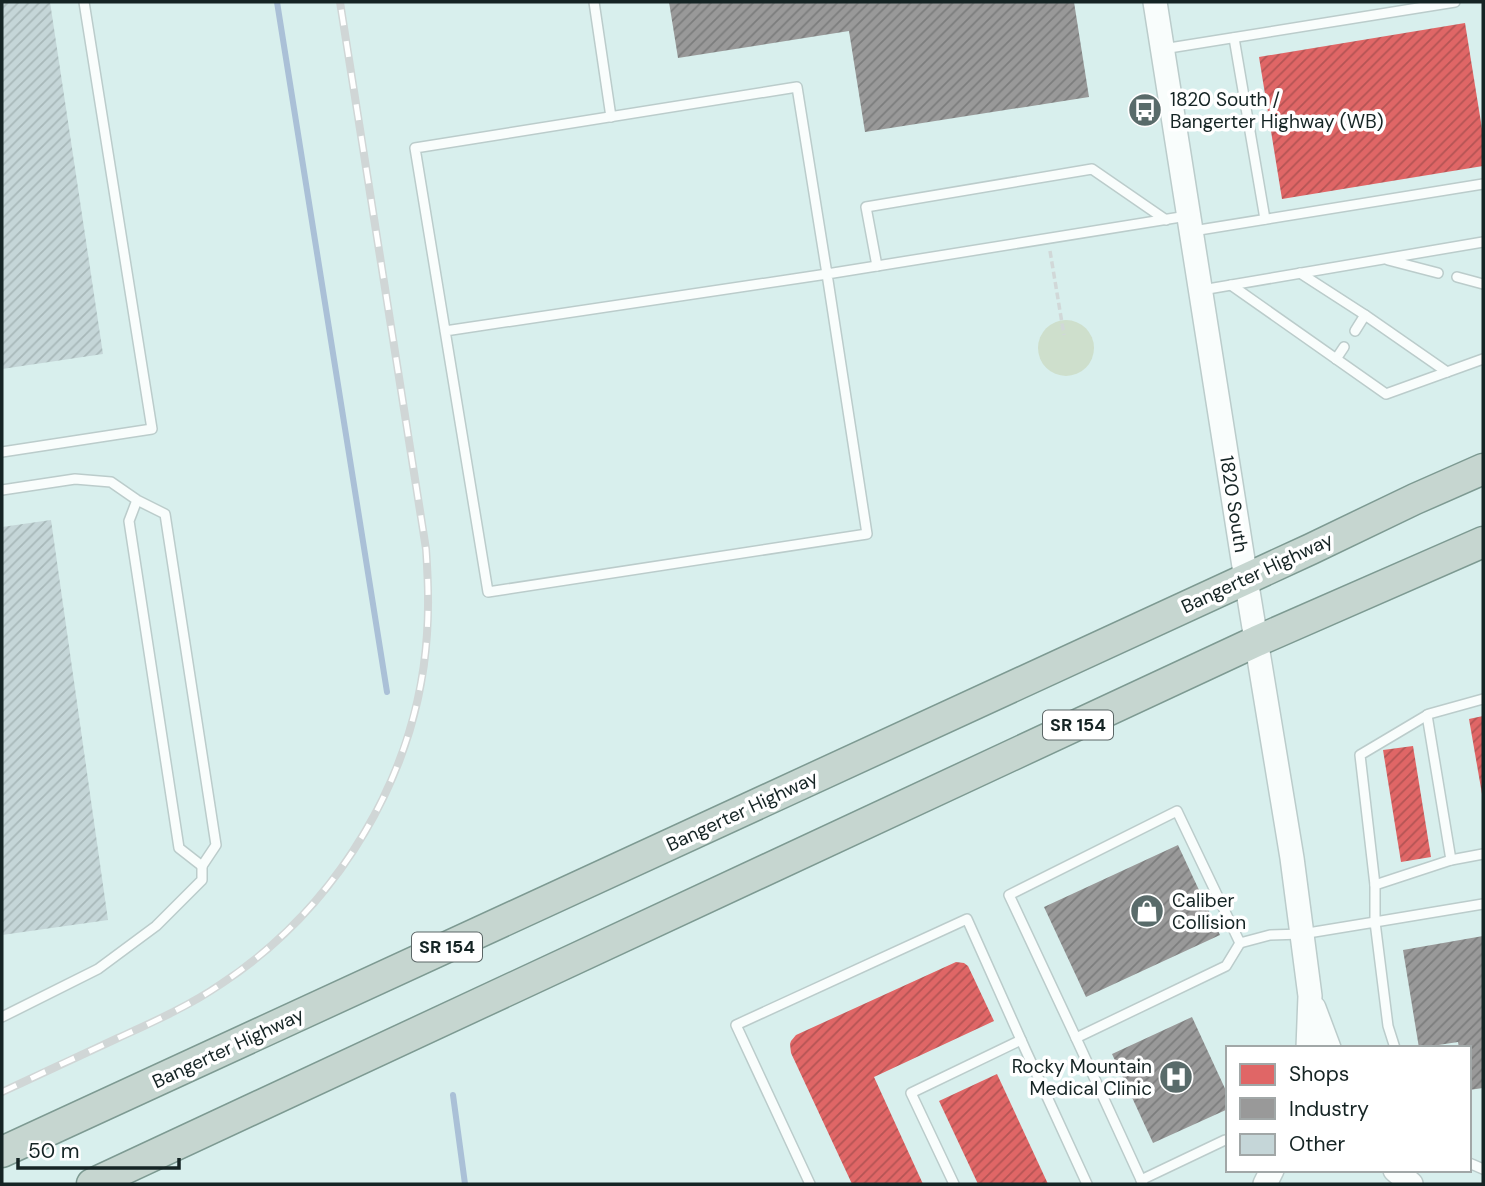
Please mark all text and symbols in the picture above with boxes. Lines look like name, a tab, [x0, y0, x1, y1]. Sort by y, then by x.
place label: 1820 South / Bangerter Highway (WB)	[1170, 87, 1384, 134]
bus stop icon: 1820 South / Bangerter Highway (WB)	[1126, 91, 1164, 129]
street label: 1820 South	[1214, 454, 1254, 554]
street label: Bangerter Highway	[1177, 527, 1337, 619]
road number: SR 154	[1043, 710, 1113, 740]
street label: Bangerter Highway	[662, 765, 822, 857]
place label: Caliber Collision	[1172, 888, 1246, 935]
shop icon: Caliber Collision	[1128, 892, 1166, 930]
road number: SR 154	[412, 932, 482, 962]
street label: Bangerter Highway	[148, 1002, 308, 1094]
legend	[1226, 1046, 1471, 1172]
place label: Rocky Mountain Medical Clinic	[1012, 1054, 1152, 1101]
hospital icon: Rocky Mountain Medical Clinic	[1157, 1058, 1195, 1096]
text: Shops	[1289, 1060, 1349, 1088]
text: Industry	[1289, 1095, 1369, 1123]
scale bar	[18, 1126, 178, 1170]
text: Other	[1289, 1130, 1345, 1158]
text: 50 m	[28, 1137, 79, 1165]

